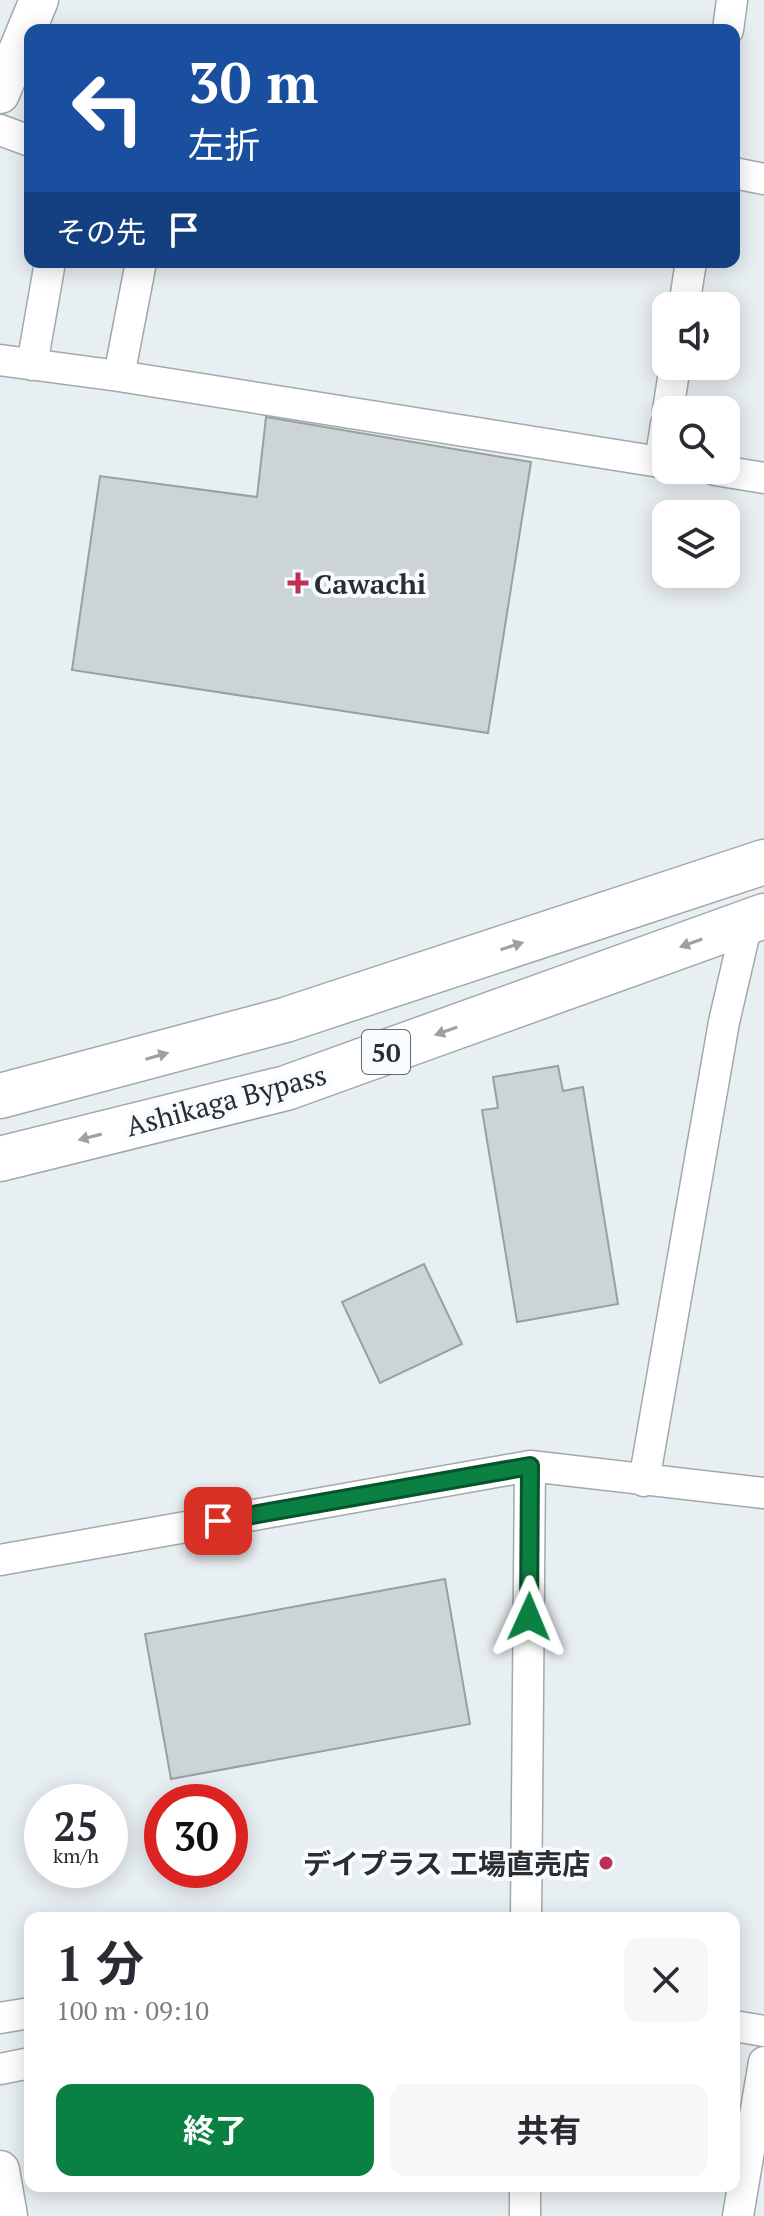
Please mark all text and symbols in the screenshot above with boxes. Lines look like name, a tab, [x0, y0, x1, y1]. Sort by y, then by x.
text: 30 m	[188, 45, 318, 119]
icon: left	[56, 56, 160, 160]
text: 左折	[188, 121, 260, 168]
icon: arrive	[162, 208, 206, 252]
text: その先	[56, 212, 146, 252]
map controls	[652, 292, 740, 588]
button: sound	[652, 292, 740, 380]
button: search	[652, 396, 740, 484]
button: layers	[652, 500, 740, 588]
place label: Cawachi	[314, 565, 426, 602]
marker: Cawachi	[289, 574, 307, 592]
one-way arrow	[679, 937, 703, 950]
one-way arrow	[501, 940, 525, 952]
one-way arrow	[434, 1025, 458, 1037]
road number: 50	[362, 1030, 410, 1074]
one-way arrow	[146, 1049, 170, 1062]
street label: Ashikaga Bypass	[122, 1055, 330, 1145]
one-way arrow	[77, 1131, 102, 1143]
pin	[184, 1487, 252, 1555]
icon: arrive	[196, 1499, 240, 1543]
position arrow	[487, 1575, 571, 1659]
speed limit sign: 30	[144, 1784, 248, 1888]
text: 25	[53, 1799, 99, 1852]
text: km/h	[53, 1842, 99, 1869]
place label: デイプラス 工場直売店	[303, 1845, 590, 1882]
marker: デイプラス 工場直売店	[597, 1854, 615, 1872]
text: 1 分	[56, 1931, 144, 1995]
button: close	[624, 1938, 708, 2022]
text: 100 m · 09:10	[56, 1993, 209, 2027]
button: 終了	[56, 2084, 374, 2176]
button: 共有	[390, 2084, 708, 2176]

